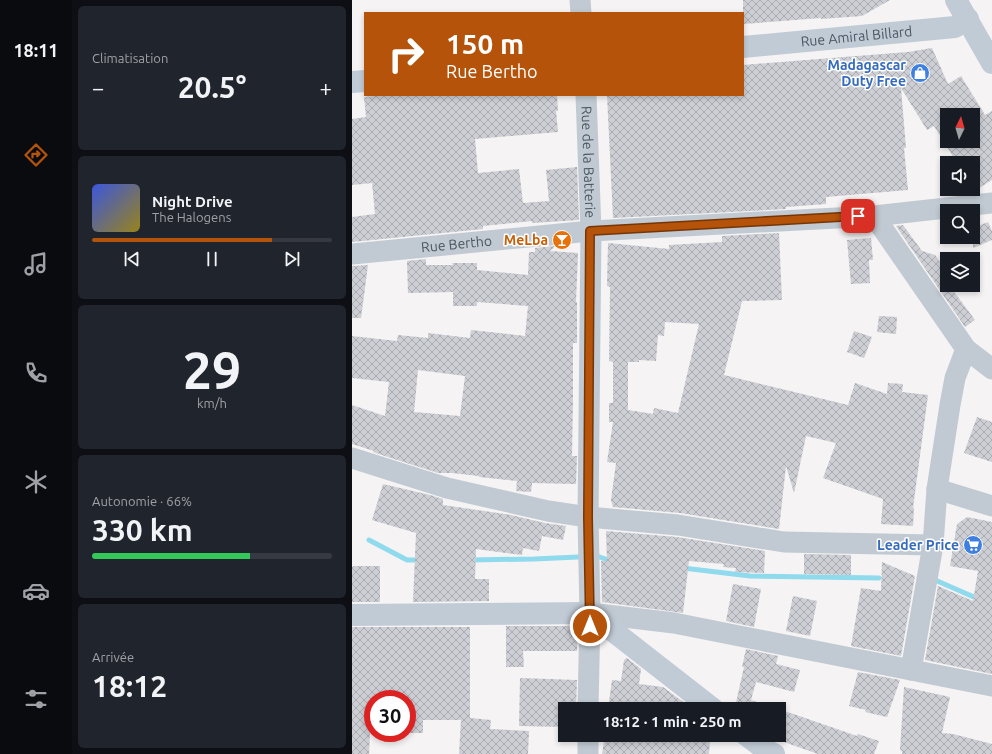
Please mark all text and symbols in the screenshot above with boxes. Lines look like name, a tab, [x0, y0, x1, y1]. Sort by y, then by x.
street label: Rue Amiral Billard	[800, 23, 913, 50]
icon: right	[380, 28, 432, 80]
text: 150 m	[446, 28, 524, 59]
text: 18:11	[13, 40, 59, 60]
text: Climatisation	[92, 51, 168, 65]
place label: Madagascar Duty Free	[828, 57, 906, 89]
text: Rue Bertho	[446, 61, 538, 81]
shop icon: Madagascar Duty Free	[909, 62, 931, 84]
text: 20.5°	[178, 70, 246, 104]
text: −	[92, 75, 104, 100]
text: +	[320, 75, 332, 100]
street label: Rue de la Batterie	[578, 106, 599, 218]
north arrow	[940, 108, 980, 148]
map controls	[940, 108, 980, 292]
icon: directions	[22, 141, 50, 169]
button: sound	[940, 156, 980, 196]
text: Night Drive	[152, 193, 233, 210]
pin	[841, 199, 875, 233]
button: search	[940, 204, 980, 244]
icon: arrive	[847, 205, 869, 227]
text: The Halogens	[152, 210, 231, 224]
bar icon: MeLba	[551, 229, 573, 251]
place label: MeLba	[504, 232, 548, 248]
street label: Rue Bertho	[420, 233, 493, 255]
icon: previous	[121, 248, 143, 270]
icon: pause	[201, 248, 223, 270]
icon: next	[281, 248, 303, 270]
icon: music	[22, 250, 50, 278]
button: layers	[940, 252, 980, 292]
text: 29	[183, 341, 241, 399]
icon: phone	[22, 359, 50, 387]
text: km/h	[197, 396, 227, 410]
icon: climate	[22, 468, 50, 496]
text: Autonomie · 66%	[92, 494, 192, 508]
text: 330 km	[92, 513, 193, 547]
supermarket icon: Leader Price	[962, 534, 984, 556]
place label: Leader Price	[877, 537, 959, 553]
icon: car	[22, 577, 50, 605]
position arrow	[569, 605, 611, 647]
text: Arrivée	[92, 650, 134, 664]
text: 18:12	[92, 669, 167, 703]
icon: filters	[22, 685, 50, 713]
speed limit sign: 30	[364, 690, 416, 742]
text: 18:12 · 1 min · 250 m	[603, 713, 741, 730]

